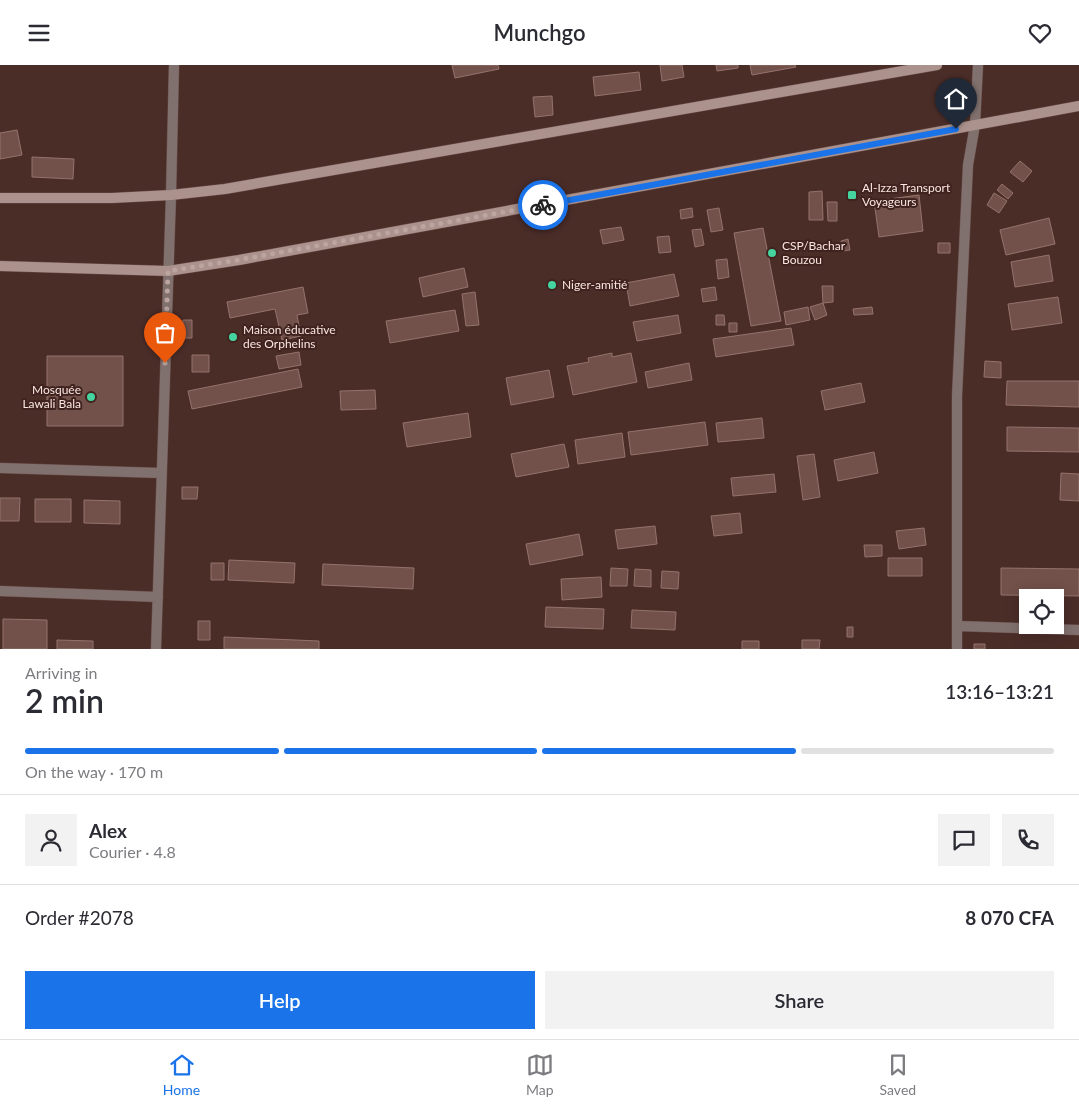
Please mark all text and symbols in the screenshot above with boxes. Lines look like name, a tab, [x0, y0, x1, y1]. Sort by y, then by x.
icon: menu	[25, 19, 53, 47]
text: Munchgo	[494, 19, 585, 46]
icon: heart	[1026, 19, 1054, 47]
pin	[935, 78, 977, 129]
icon: home	[942, 85, 970, 113]
courier	[518, 180, 568, 230]
place label: Al-Izza Transport Voyageurs	[862, 180, 951, 209]
marker: Al-Izza Transport Voyageurs	[846, 189, 858, 201]
icon: bike	[529, 191, 557, 219]
place label: CSP/Bachar Bouzou	[782, 238, 846, 267]
marker: CSP/Bachar Bouzou	[766, 247, 778, 259]
place label: Niger-amitié	[562, 277, 627, 292]
marker: Niger-amitié	[546, 279, 558, 291]
pin	[144, 312, 186, 363]
icon: bag	[151, 319, 179, 347]
place label: Maison éducative des Orphelins	[243, 322, 336, 351]
marker: Maison éducative des Orphelins	[227, 331, 239, 343]
place label: Mosquée Lawali Bala	[22, 382, 81, 411]
marker: Mosquée Lawali Bala	[85, 391, 97, 403]
map controls	[1019, 589, 1064, 634]
button: locate	[1019, 589, 1064, 634]
text: Arriving in	[25, 663, 98, 682]
text: 13:16–13:21	[945, 680, 1054, 703]
text: 2 min	[25, 681, 104, 720]
text: On the way · 170 m	[25, 762, 163, 781]
button: person	[25, 814, 77, 866]
button: chat	[938, 814, 990, 866]
button: phone	[1002, 814, 1054, 866]
text: Alex	[89, 819, 127, 842]
text: Courier · 4.8	[89, 842, 176, 861]
text: Order #2078	[25, 906, 134, 929]
text: 8 070 CFA	[965, 906, 1054, 929]
button: Help	[25, 971, 535, 1029]
button: Share	[545, 971, 1054, 1029]
tab: Home	[163, 1051, 200, 1098]
tab: Map	[526, 1051, 554, 1098]
tab: Saved	[880, 1051, 916, 1098]

